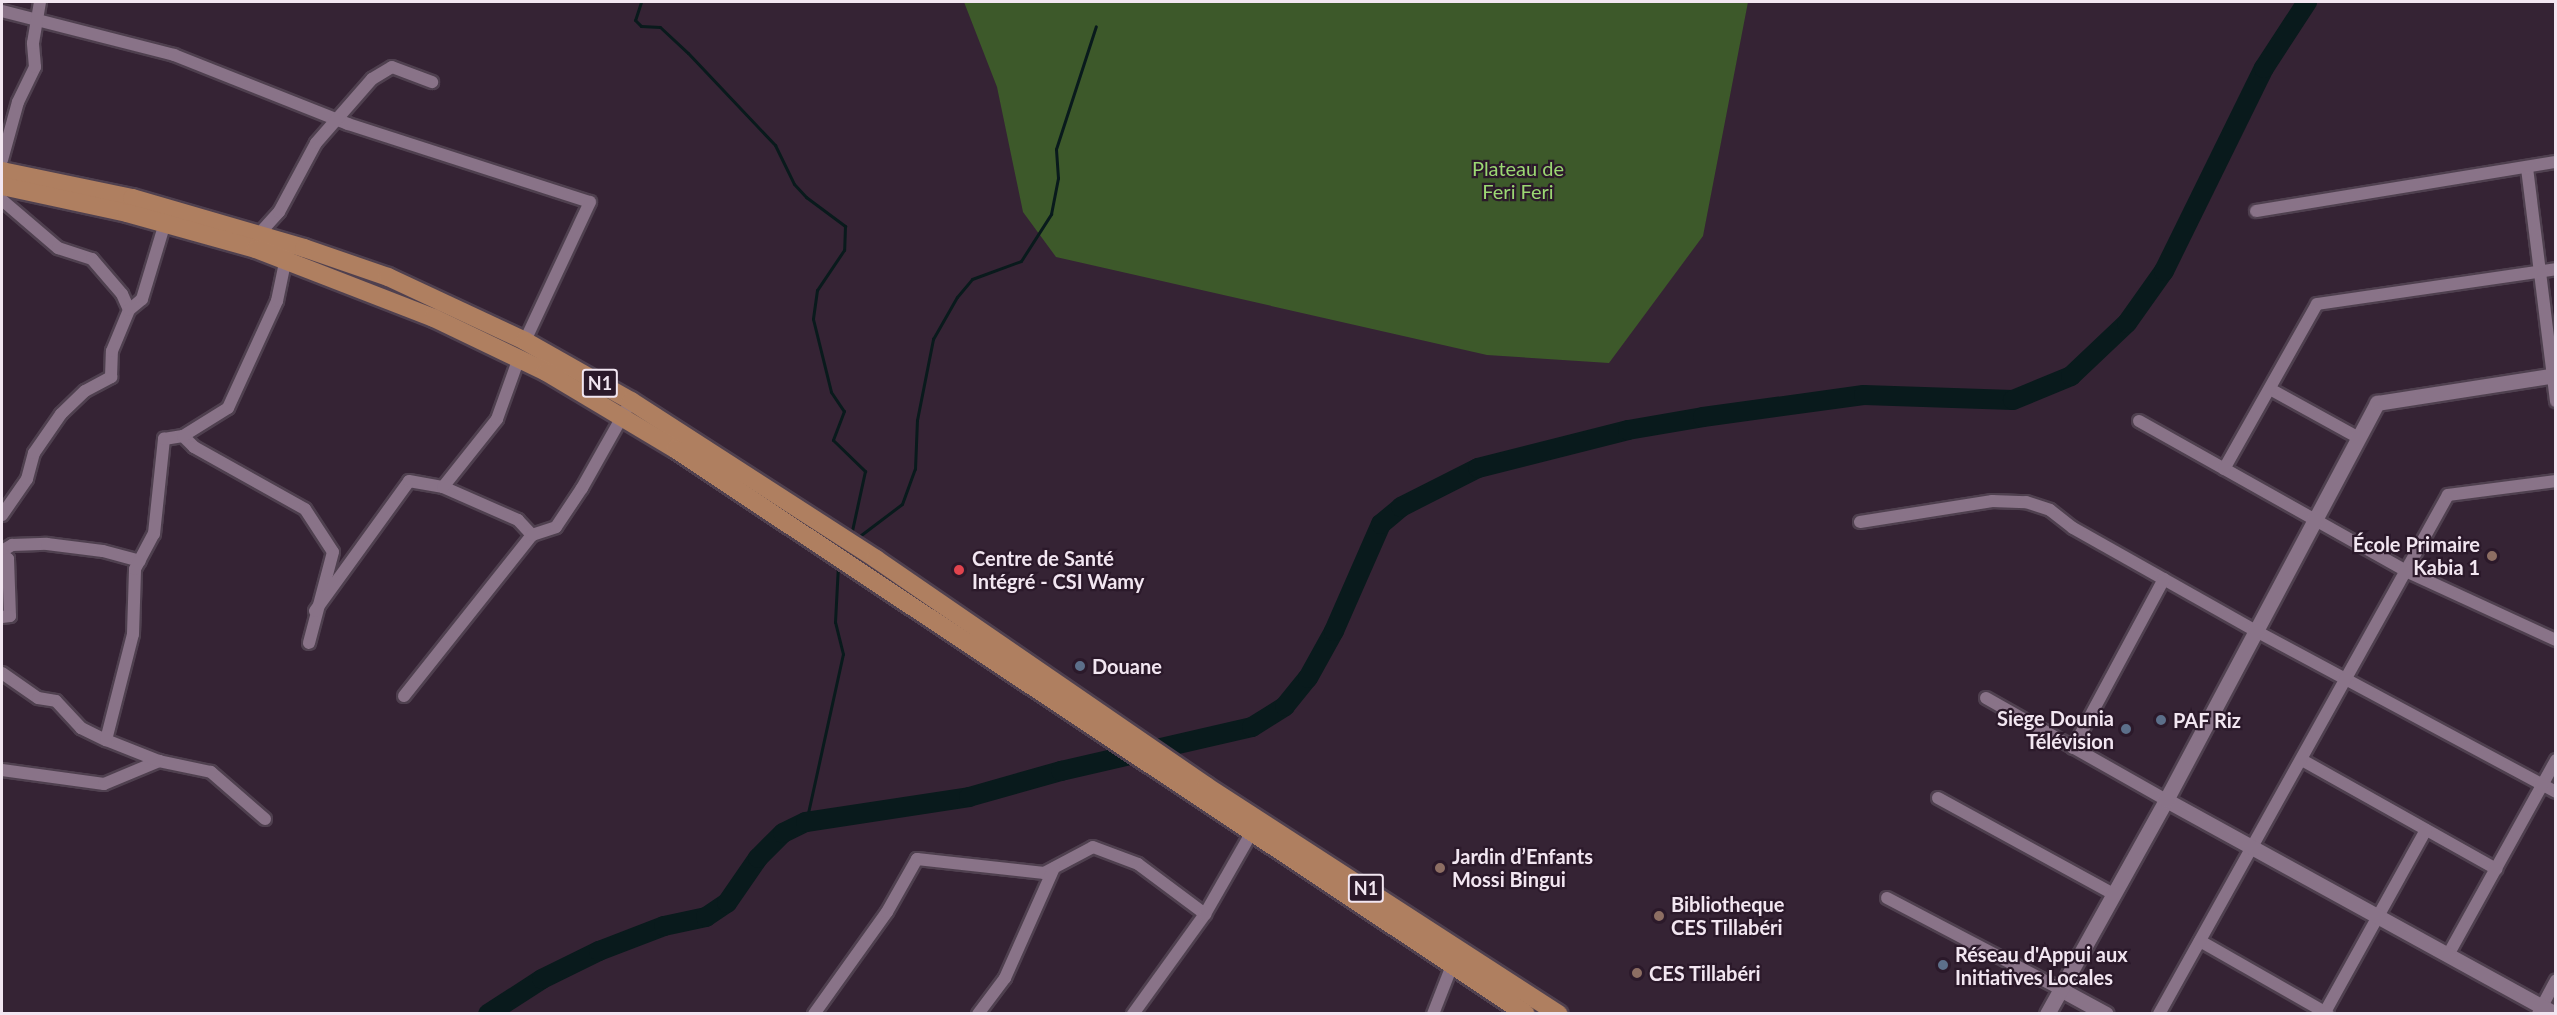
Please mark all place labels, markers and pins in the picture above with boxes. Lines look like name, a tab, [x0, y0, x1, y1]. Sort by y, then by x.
place label: École Primaire Kabia 1	[2353, 532, 2480, 579]
place label: Centre de Santé Intégré - CSI Wamy	[972, 546, 1144, 593]
marker: École Primaire Kabia 1	[2485, 549, 2499, 563]
marker: Centre de Santé Intégré - CSI Wamy	[950, 561, 968, 579]
place label: Douane	[1092, 654, 1162, 678]
marker: Douane	[1073, 659, 1087, 673]
place label: Siege Dounia Télévision	[1997, 706, 2114, 753]
place label: PAF Riz	[2173, 708, 2241, 732]
marker: PAF Riz	[2154, 713, 2168, 727]
marker: Siege Dounia Télévision	[2119, 722, 2133, 736]
place label: Jardin d’Enfants Mossi Bingui	[1452, 844, 1593, 891]
marker: Jardin d’Enfants Mossi Bingui	[1433, 861, 1447, 875]
place label: Bibliotheque CES Tillabéri	[1671, 892, 1784, 939]
marker: Bibliotheque CES Tillabéri	[1652, 909, 1666, 923]
place label: Réseau d'Appui aux Initiatives Locales	[1955, 942, 2128, 989]
marker: Réseau d'Appui aux Initiatives Locales	[1936, 958, 1950, 972]
place label: CES Tillabéri	[1649, 961, 1761, 985]
marker: CES Tillabéri	[1630, 966, 1644, 980]

